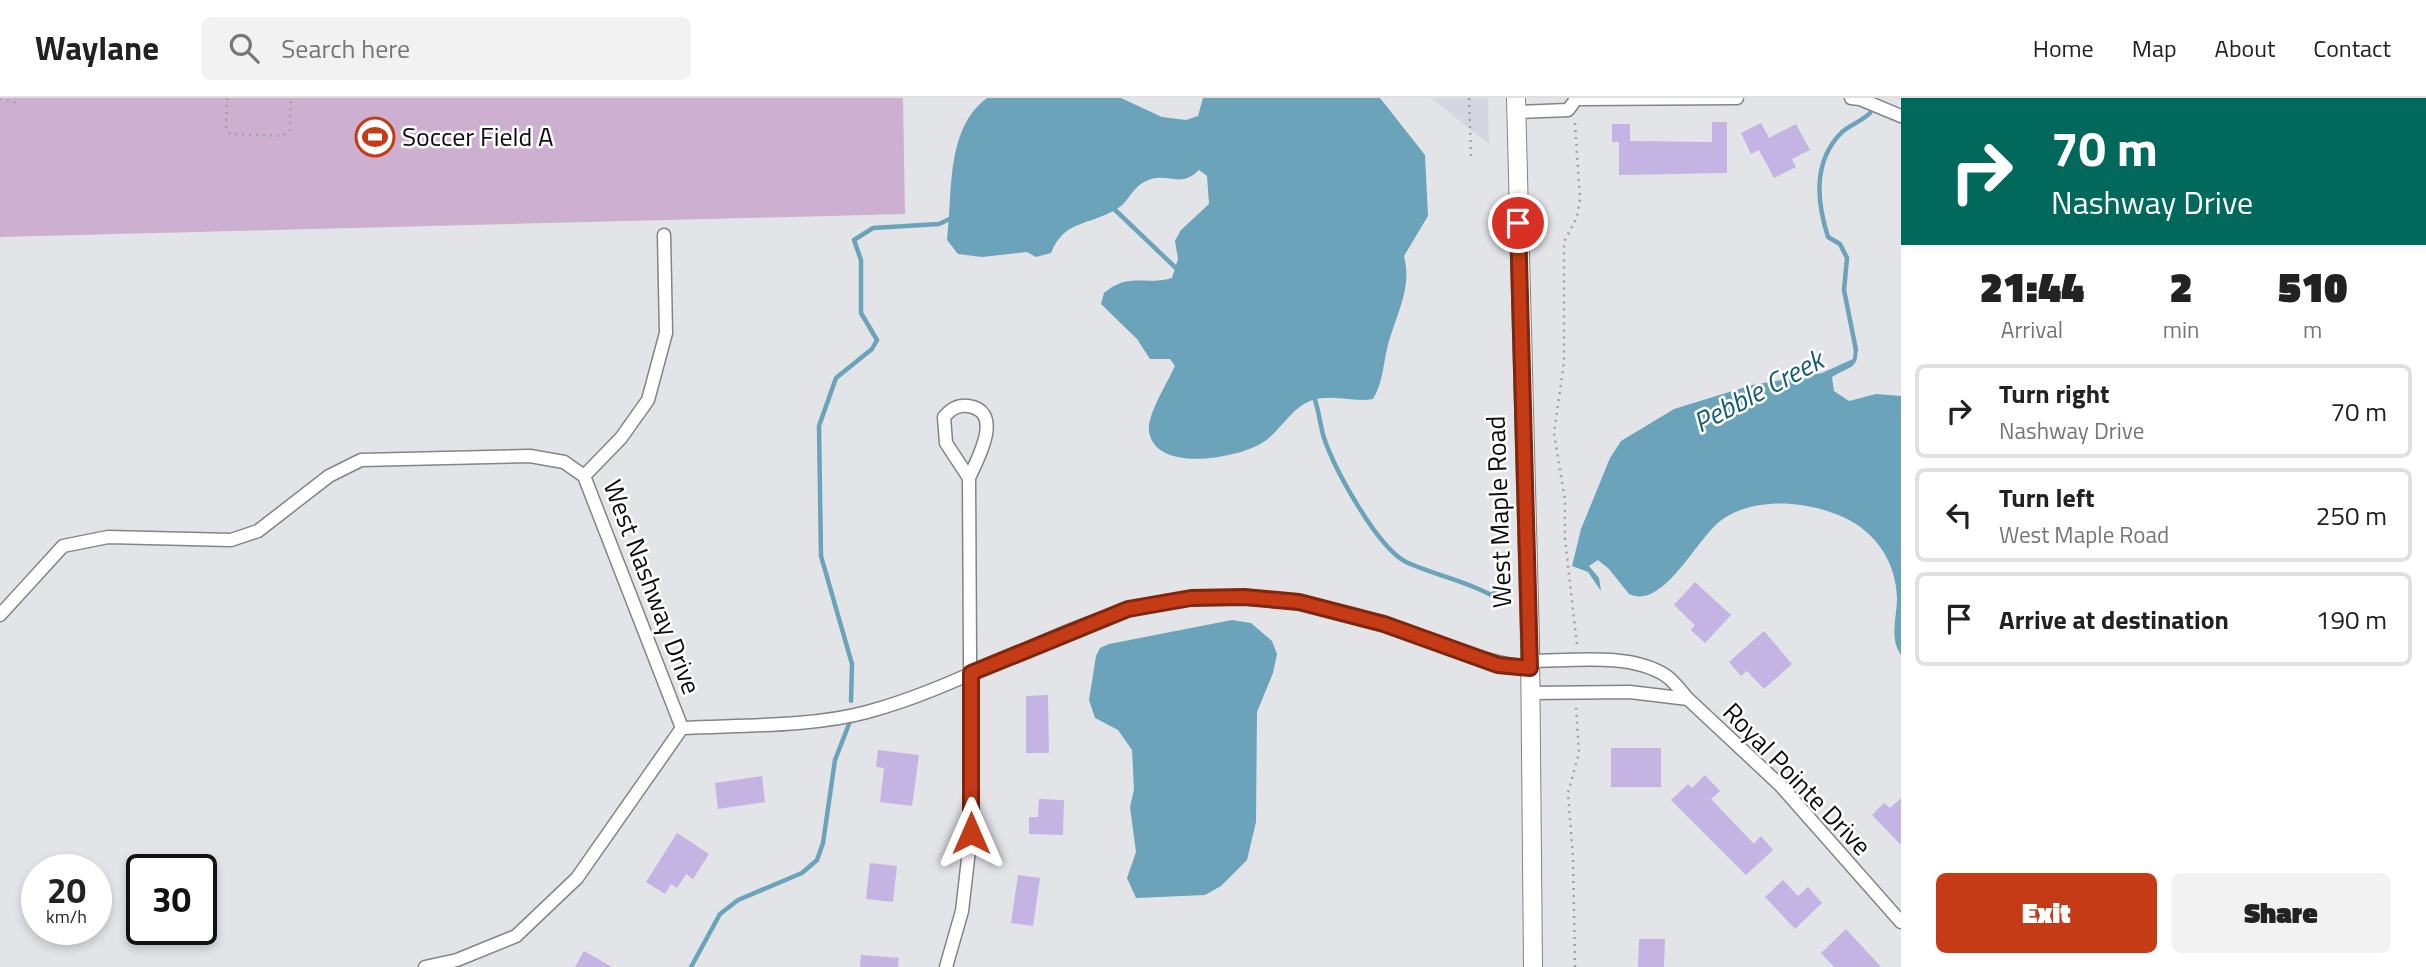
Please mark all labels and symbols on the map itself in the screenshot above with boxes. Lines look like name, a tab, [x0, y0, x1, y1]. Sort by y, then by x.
sports icon: Soccer Field A	[354, 116, 396, 158]
place label: Soccer Field A	[402, 117, 554, 156]
pin	[1488, 193, 1548, 253]
water label: Pebble Creek	[1685, 337, 1834, 443]
street label: West Maple Road	[1476, 415, 1521, 609]
street label: West Nashway Drive	[594, 474, 711, 700]
street label: Royal Pointe Drive	[1714, 693, 1881, 864]
position arrow	[934, 796, 1008, 870]
speed limit sign: 30	[126, 854, 217, 945]

